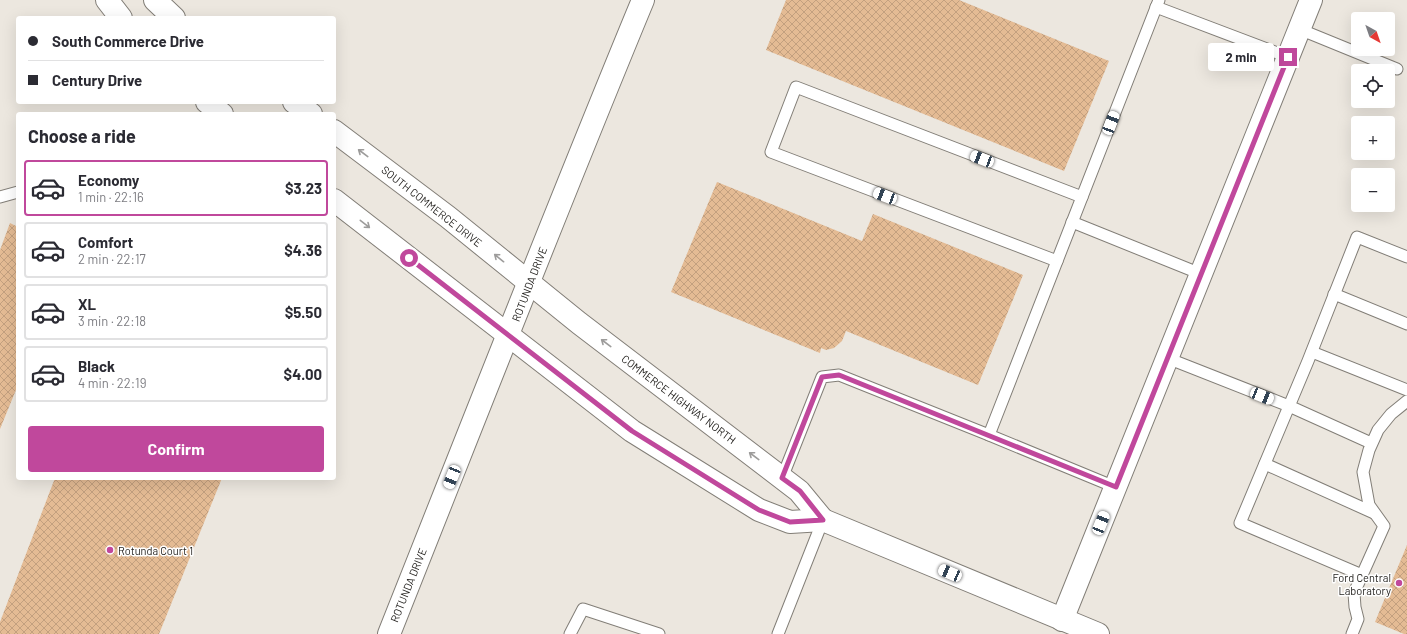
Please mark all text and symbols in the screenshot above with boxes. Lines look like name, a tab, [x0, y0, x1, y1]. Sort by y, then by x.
north arrow	[1351, 12, 1395, 56]
map controls	[1351, 12, 1395, 212]
text: South Commerce Drive	[52, 32, 204, 50]
callout: 2 min	[1208, 43, 1274, 71]
route end	[1279, 48, 1297, 66]
text: 2 min	[1225, 49, 1257, 65]
button: locate	[1351, 64, 1395, 108]
text: Century Drive	[52, 71, 142, 89]
car	[1101, 110, 1121, 136]
button: +	[1351, 116, 1395, 160]
text: Choose a ride	[28, 125, 136, 147]
one-way arrow	[358, 149, 369, 157]
car	[969, 149, 995, 169]
street label: SOUTH COMMERCE DRIVE	[379, 163, 485, 249]
button: −	[1351, 168, 1395, 212]
icon: car	[30, 170, 66, 206]
text: Economy	[78, 171, 139, 189]
text: $3.23	[285, 179, 322, 197]
car	[872, 186, 898, 206]
text: 1 min · 22:16	[78, 189, 144, 205]
one-way arrow	[359, 220, 370, 228]
icon: car	[30, 232, 66, 268]
text: Comfort	[78, 233, 133, 251]
text: $4.36	[284, 241, 322, 259]
street label: ROTUNDA DRIVE	[509, 245, 549, 323]
route start	[400, 249, 418, 267]
text: 2 min · 22:17	[78, 251, 146, 267]
one-way arrow	[494, 254, 505, 263]
icon: car	[30, 294, 66, 330]
text: XL	[78, 295, 96, 313]
text: $5.50	[285, 303, 322, 321]
text: 3 min · 22:18	[78, 313, 146, 329]
one-way arrow	[601, 339, 612, 348]
street label: COMMERCE HIGHWAY NORTH	[619, 352, 739, 446]
icon: car	[30, 356, 66, 392]
text: Black	[78, 357, 115, 375]
text: $4.00	[284, 365, 322, 383]
text: 4 min · 22:19	[78, 375, 146, 391]
car	[1249, 386, 1275, 406]
button: Confirm	[28, 426, 324, 472]
one-way arrow	[748, 452, 759, 461]
car	[442, 464, 462, 490]
car	[1091, 510, 1111, 536]
place label: Rotunda Court 1	[118, 544, 193, 557]
marker: Rotunda Court 1	[105, 545, 115, 555]
street label: ROTUNDA DRIVE	[387, 546, 429, 624]
car	[937, 563, 963, 583]
place label: Ford Central Laboratory	[1332, 571, 1391, 597]
marker: Ford Central Laboratory	[1394, 578, 1404, 588]

